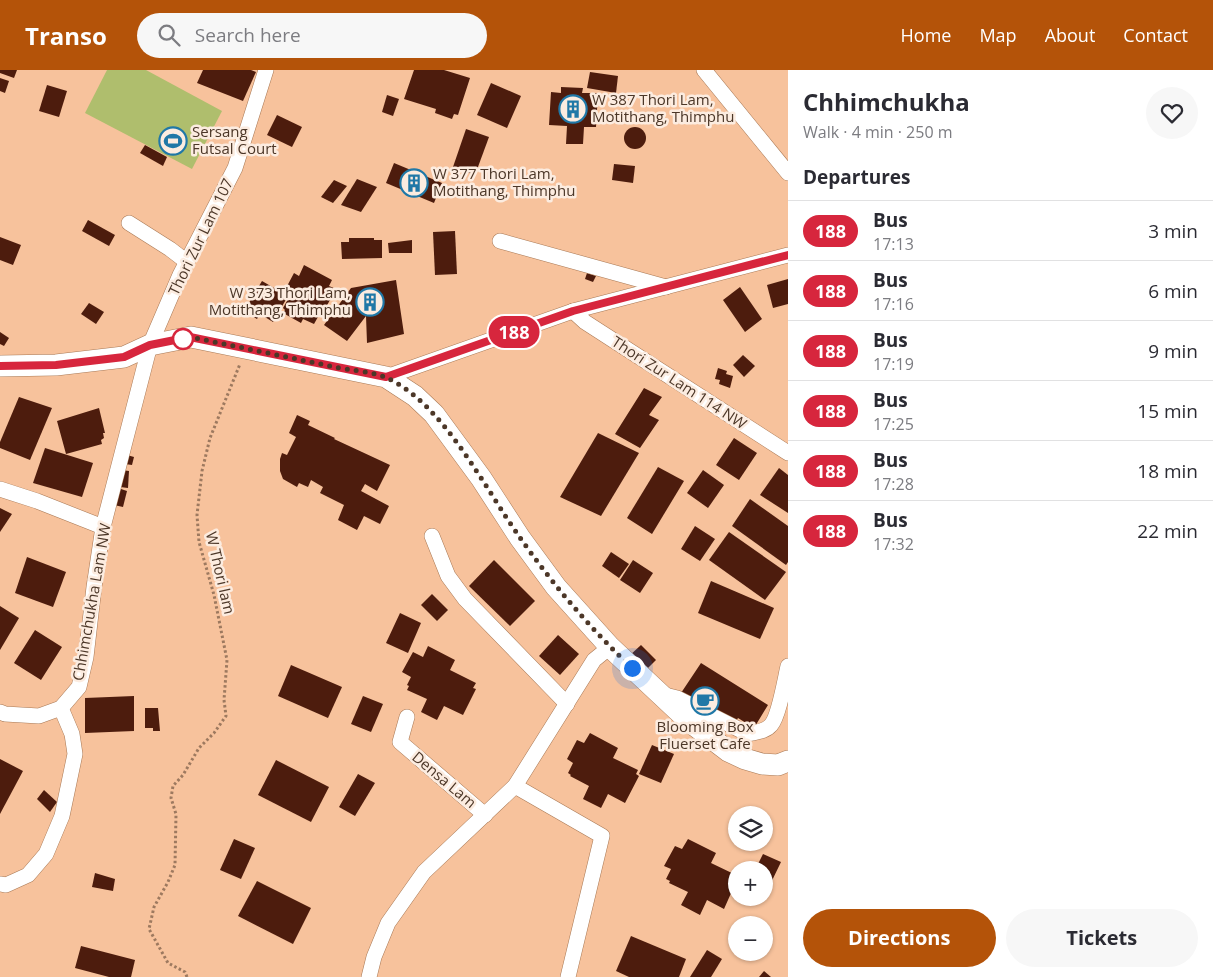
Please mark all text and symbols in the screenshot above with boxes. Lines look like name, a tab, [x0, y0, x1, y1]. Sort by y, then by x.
search box	[137, 13, 487, 58]
text: Transo	[25, 19, 107, 52]
icon: search	[155, 21, 183, 49]
text: Search here	[195, 22, 301, 48]
text: Home	[901, 23, 951, 47]
text: Map	[979, 23, 1017, 47]
text: About	[1045, 23, 1095, 47]
text: Contact	[1123, 23, 1188, 47]
text: Chhimchukha	[803, 85, 970, 118]
button: heart	[1146, 87, 1198, 139]
place label: W 387 Thori Lam, Motithang, Thimphu	[592, 89, 734, 126]
building icon: W 387 Thori Lam, Motithang, Thimphu	[558, 94, 588, 124]
place label: Sersang Futsal Court	[192, 121, 277, 158]
text: Walk · 4 min · 250 m	[803, 121, 953, 143]
sports icon: Sersang Futsal Court	[158, 126, 188, 156]
place label: W 377 Thori Lam, Motithang, Thimphu	[433, 163, 575, 200]
text: Departures	[803, 164, 910, 190]
building icon: W 377 Thori Lam, Motithang, Thimphu	[399, 168, 429, 198]
street label: Thori Zur Lam 107	[163, 175, 237, 298]
text: Bus	[873, 207, 908, 233]
text: 3 min	[1148, 218, 1198, 244]
text: 188	[815, 219, 846, 243]
text: 17:13	[873, 233, 914, 255]
text: Bus	[873, 267, 908, 293]
text: 6 min	[1148, 278, 1198, 304]
text: 188	[815, 279, 846, 303]
place label: W 373 Thori Lam, Motithang, Thimphu	[209, 282, 351, 319]
building icon: W 373 Thori Lam, Motithang, Thimphu	[355, 287, 385, 317]
text: 17:16	[873, 293, 914, 315]
line badge: 188	[485, 316, 543, 348]
text: 188	[499, 320, 529, 344]
text: Bus	[873, 327, 908, 353]
unlabelled marker	[172, 328, 194, 350]
street label: Thori Zur Lam 114 NW	[608, 331, 751, 433]
text: 9 min	[1148, 338, 1198, 364]
text: 188	[815, 339, 846, 363]
text: 17:19	[873, 353, 914, 375]
text: Bus	[873, 387, 908, 413]
text: 15 min	[1137, 398, 1198, 424]
text: 188	[815, 399, 846, 423]
text: 17:25	[873, 413, 914, 435]
text: Bus	[873, 447, 908, 473]
text: 18 min	[1137, 458, 1198, 484]
text: 188	[815, 459, 846, 483]
text: 17:28	[873, 473, 914, 495]
text: Bus	[873, 507, 908, 533]
text: 22 min	[1137, 518, 1198, 544]
text: 188	[815, 519, 846, 543]
street label: Chhimchukha Lam NW	[67, 521, 115, 682]
street label: W Thori lam	[202, 530, 240, 616]
text: 17:32	[873, 533, 914, 555]
your location	[620, 656, 645, 681]
cafe icon: Blooming Box Fluerset Cafe	[690, 686, 720, 716]
place label: Blooming Box Fluerset Cafe	[656, 716, 754, 753]
street label: Densa Lam	[408, 747, 481, 812]
map controls	[728, 806, 773, 961]
button: layers	[728, 806, 773, 851]
button: +	[728, 861, 773, 906]
button: Directions	[803, 909, 996, 967]
button: Tickets	[1006, 909, 1198, 967]
button: −	[728, 916, 773, 961]

